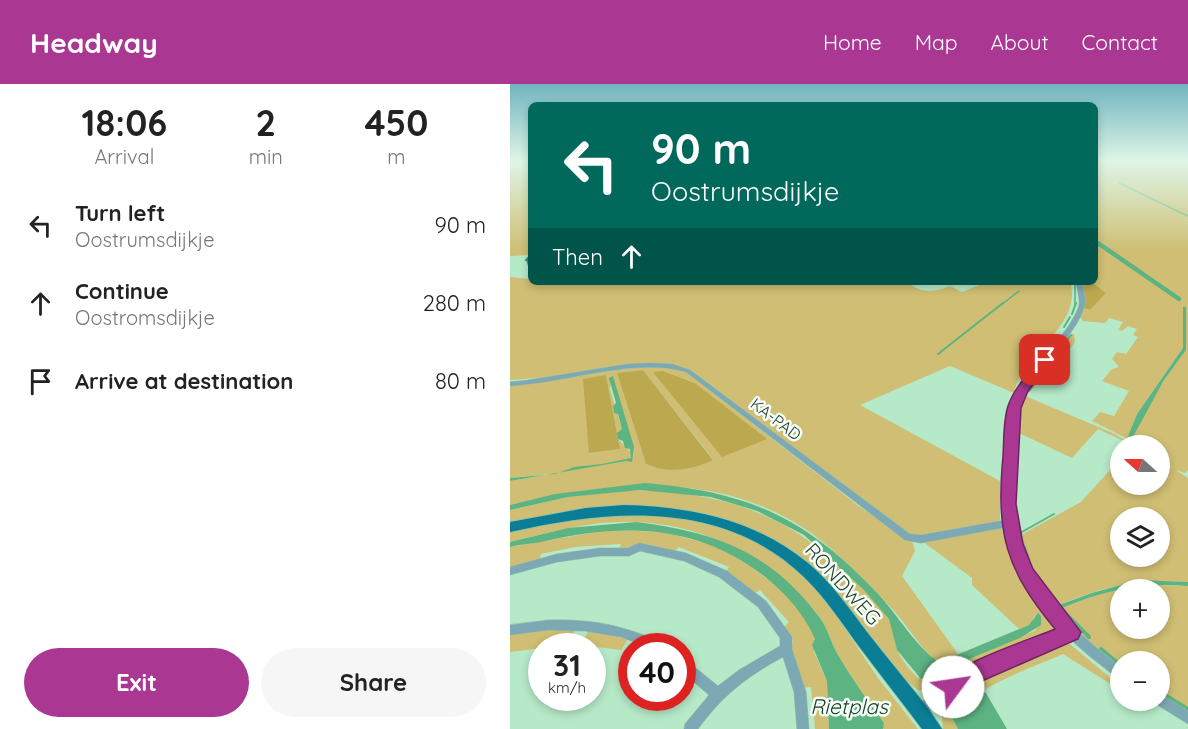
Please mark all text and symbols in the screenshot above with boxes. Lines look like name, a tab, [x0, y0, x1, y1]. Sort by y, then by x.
text: Headway	[30, 25, 158, 60]
text: Home	[823, 29, 882, 55]
text: Map	[915, 29, 958, 55]
text: About	[991, 29, 1049, 55]
text: Contact	[1082, 29, 1158, 55]
text: 18:06	[82, 100, 167, 145]
text: 2	[256, 100, 276, 145]
text: 450	[364, 100, 428, 145]
text: 90 m	[651, 122, 751, 175]
icon: left	[552, 126, 630, 204]
text: Arrival	[94, 144, 154, 169]
text: min	[249, 144, 283, 169]
text: m	[387, 144, 406, 169]
text: Oostrumsdijkje	[651, 174, 839, 208]
text: Turn left	[75, 199, 165, 227]
icon: left	[24, 209, 57, 242]
text: 90 m	[435, 211, 486, 239]
text: Oostrumsdijkje	[75, 227, 215, 252]
icon: ahead	[615, 240, 648, 273]
text: Then	[552, 243, 603, 271]
text: Continue	[75, 277, 169, 305]
icon: ahead	[24, 287, 57, 320]
text: 280 m	[423, 289, 486, 317]
text: Oostromsdijkje	[75, 305, 215, 330]
pin	[1019, 334, 1070, 385]
icon: arrive	[1028, 343, 1061, 376]
icon: arrive	[24, 365, 57, 398]
text: Arrive at destination	[75, 367, 293, 395]
text: 80 m	[435, 367, 486, 395]
street label: KA-PAD	[747, 394, 805, 444]
north arrow	[1110, 435, 1170, 495]
map controls	[1110, 435, 1170, 711]
button: layers	[1110, 507, 1170, 567]
street label: RONDWEG	[800, 537, 887, 630]
button: +	[1110, 579, 1170, 639]
speed limit sign: 40	[618, 633, 696, 711]
text: 31	[553, 646, 581, 684]
button: Exit	[24, 648, 249, 717]
button: Share	[261, 648, 486, 717]
button: −	[1110, 651, 1170, 711]
position arrow	[921, 655, 985, 719]
text: km/h	[548, 678, 586, 697]
water label: Rietplas	[810, 693, 889, 719]

